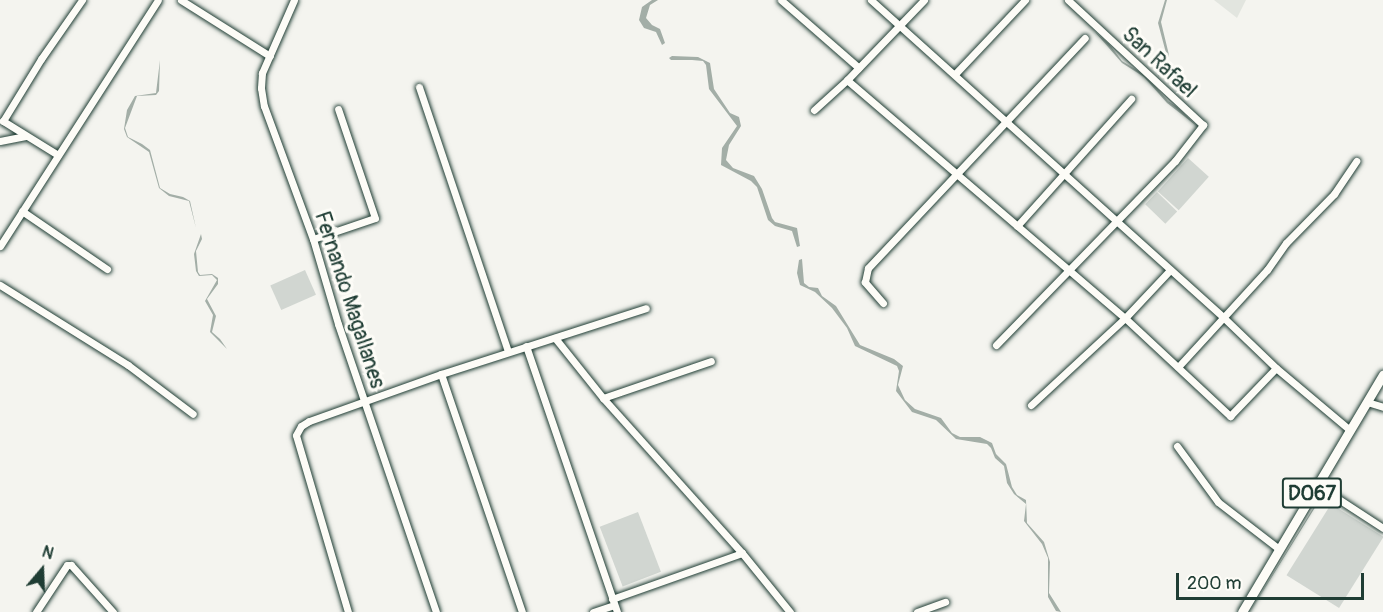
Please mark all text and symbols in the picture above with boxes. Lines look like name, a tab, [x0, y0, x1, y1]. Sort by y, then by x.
street label: San Rafael	[1117, 22, 1201, 104]
street label: Fernando Magallanes	[309, 208, 389, 392]
road number: D067	[1280, 476, 1344, 510]
north arrow	[12, 540, 72, 600]
text: N	[39, 542, 56, 564]
scale bar	[1179, 561, 1366, 599]
text: 200 m	[1187, 572, 1242, 595]

